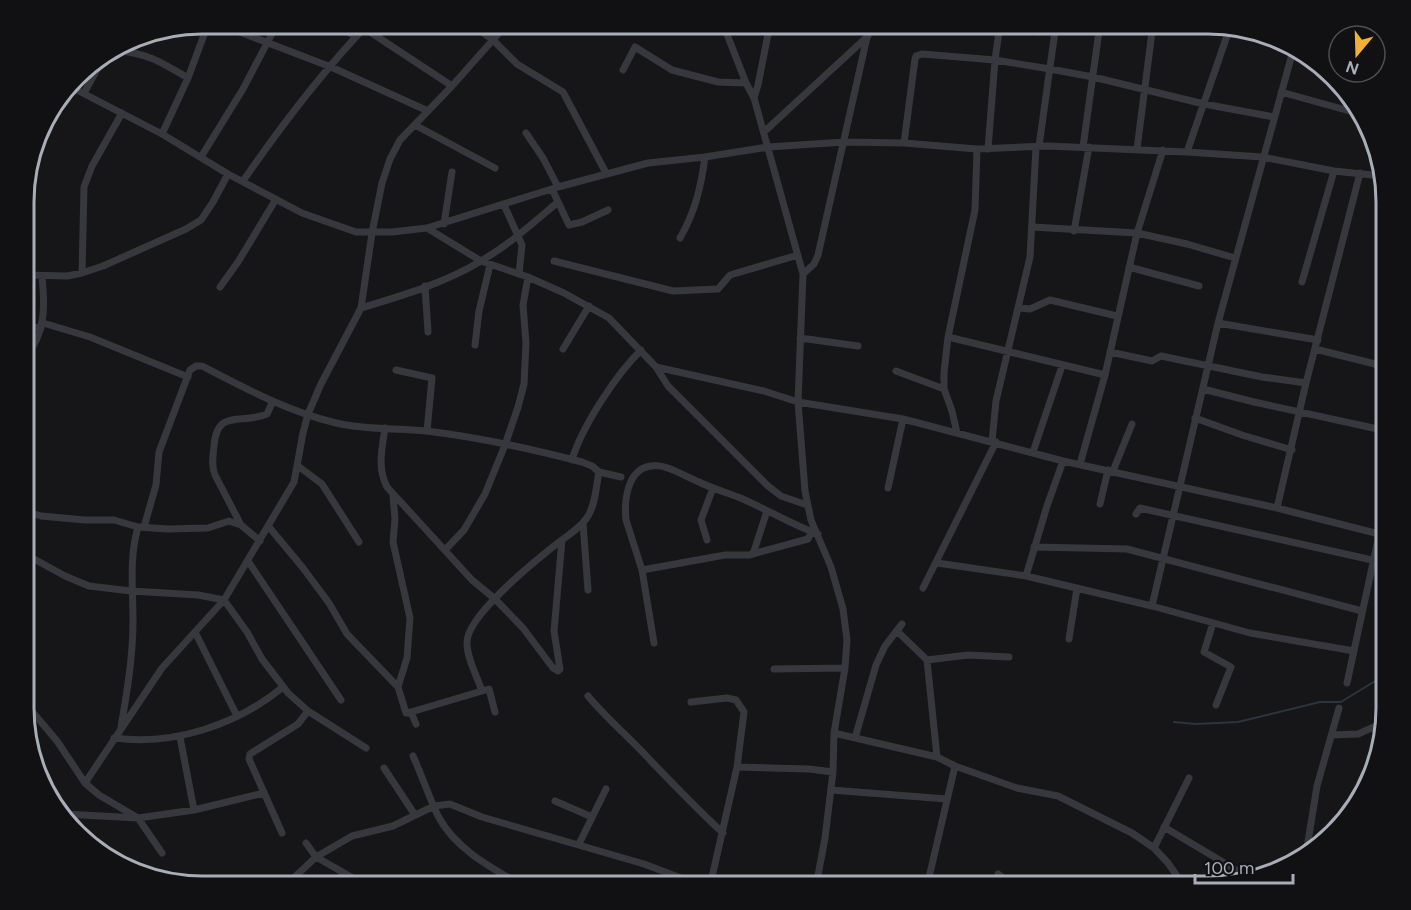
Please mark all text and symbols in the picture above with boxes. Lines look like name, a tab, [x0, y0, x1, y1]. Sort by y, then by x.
north arrow	[1327, 24, 1387, 84]
text: N	[1343, 57, 1361, 79]
scale bar	[1195, 847, 1292, 885]
text: 100 m	[1204, 857, 1254, 879]

